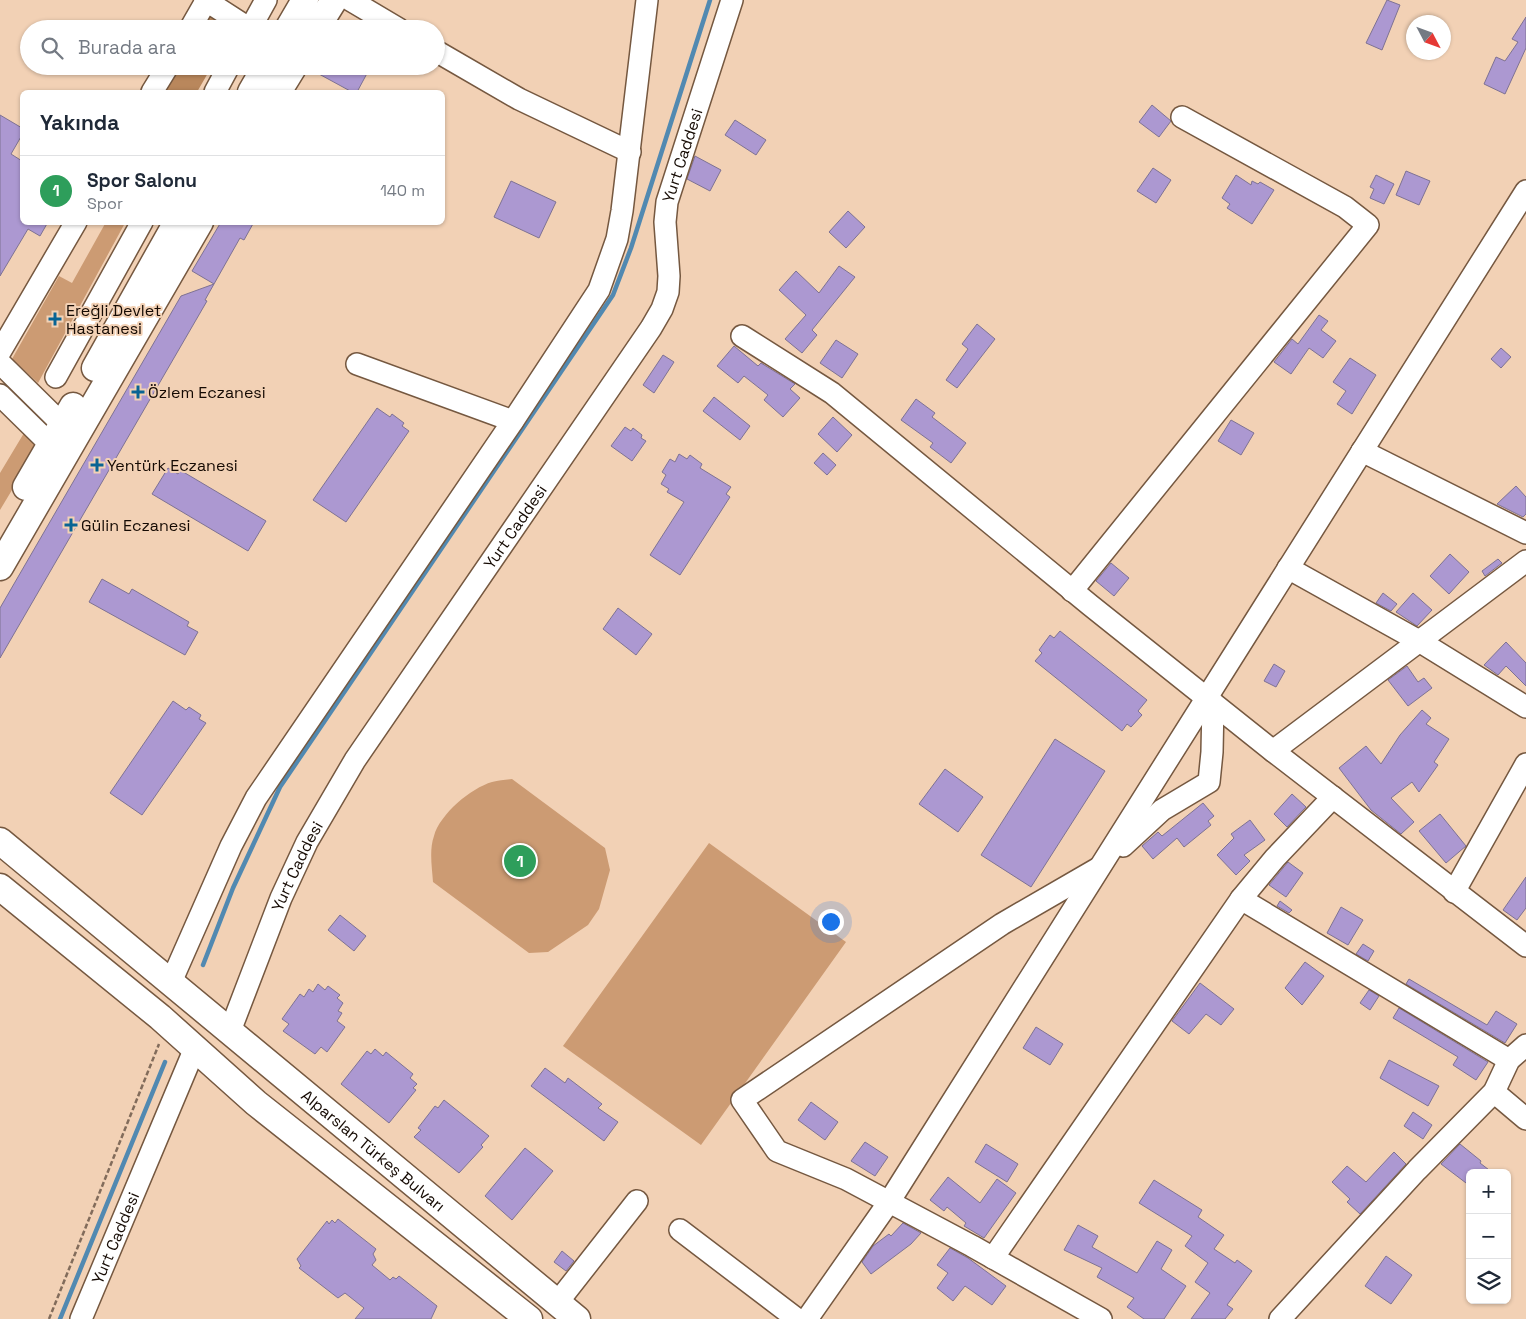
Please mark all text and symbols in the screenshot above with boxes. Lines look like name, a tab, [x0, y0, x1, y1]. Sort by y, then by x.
north arrow	[1406, 15, 1451, 60]
search box	[20, 20, 445, 75]
icon: search	[38, 34, 66, 62]
text: Burada ara	[78, 35, 176, 60]
street label: Yurt Caddesi	[657, 106, 707, 205]
text: Yakında	[40, 109, 119, 136]
text: Spor Salonu	[87, 168, 197, 193]
text: 1	[52, 180, 60, 201]
text: 140 m	[380, 180, 425, 201]
text: Spor	[87, 193, 123, 214]
place label: Ereğli Devlet Hastanesi	[66, 300, 161, 339]
marker: Ereğli Devlet Hastanesi	[48, 312, 62, 326]
place label: Özlem Eczanesi	[148, 382, 266, 403]
marker: Özlem Eczanesi	[132, 386, 144, 398]
place label: Yentürk Eczanesi	[107, 455, 238, 476]
marker: Yentürk Eczanesi	[91, 459, 103, 471]
street label: Yurt Caddesi	[479, 481, 552, 573]
place label: Gülin Eczanesi	[81, 515, 191, 536]
marker: Gülin Eczanesi	[65, 519, 77, 531]
street label: Yurt Caddesi	[267, 817, 328, 914]
pin: 1	[504, 842, 536, 880]
your location	[818, 909, 844, 935]
street label: Alparslan Türkeş Bulvarı	[297, 1085, 449, 1216]
map controls	[1466, 1169, 1511, 1304]
button: +	[1466, 1169, 1511, 1214]
street label: Yurt Caddesi	[87, 1189, 144, 1287]
button: −	[1466, 1214, 1511, 1259]
button: layers	[1466, 1259, 1511, 1304]

